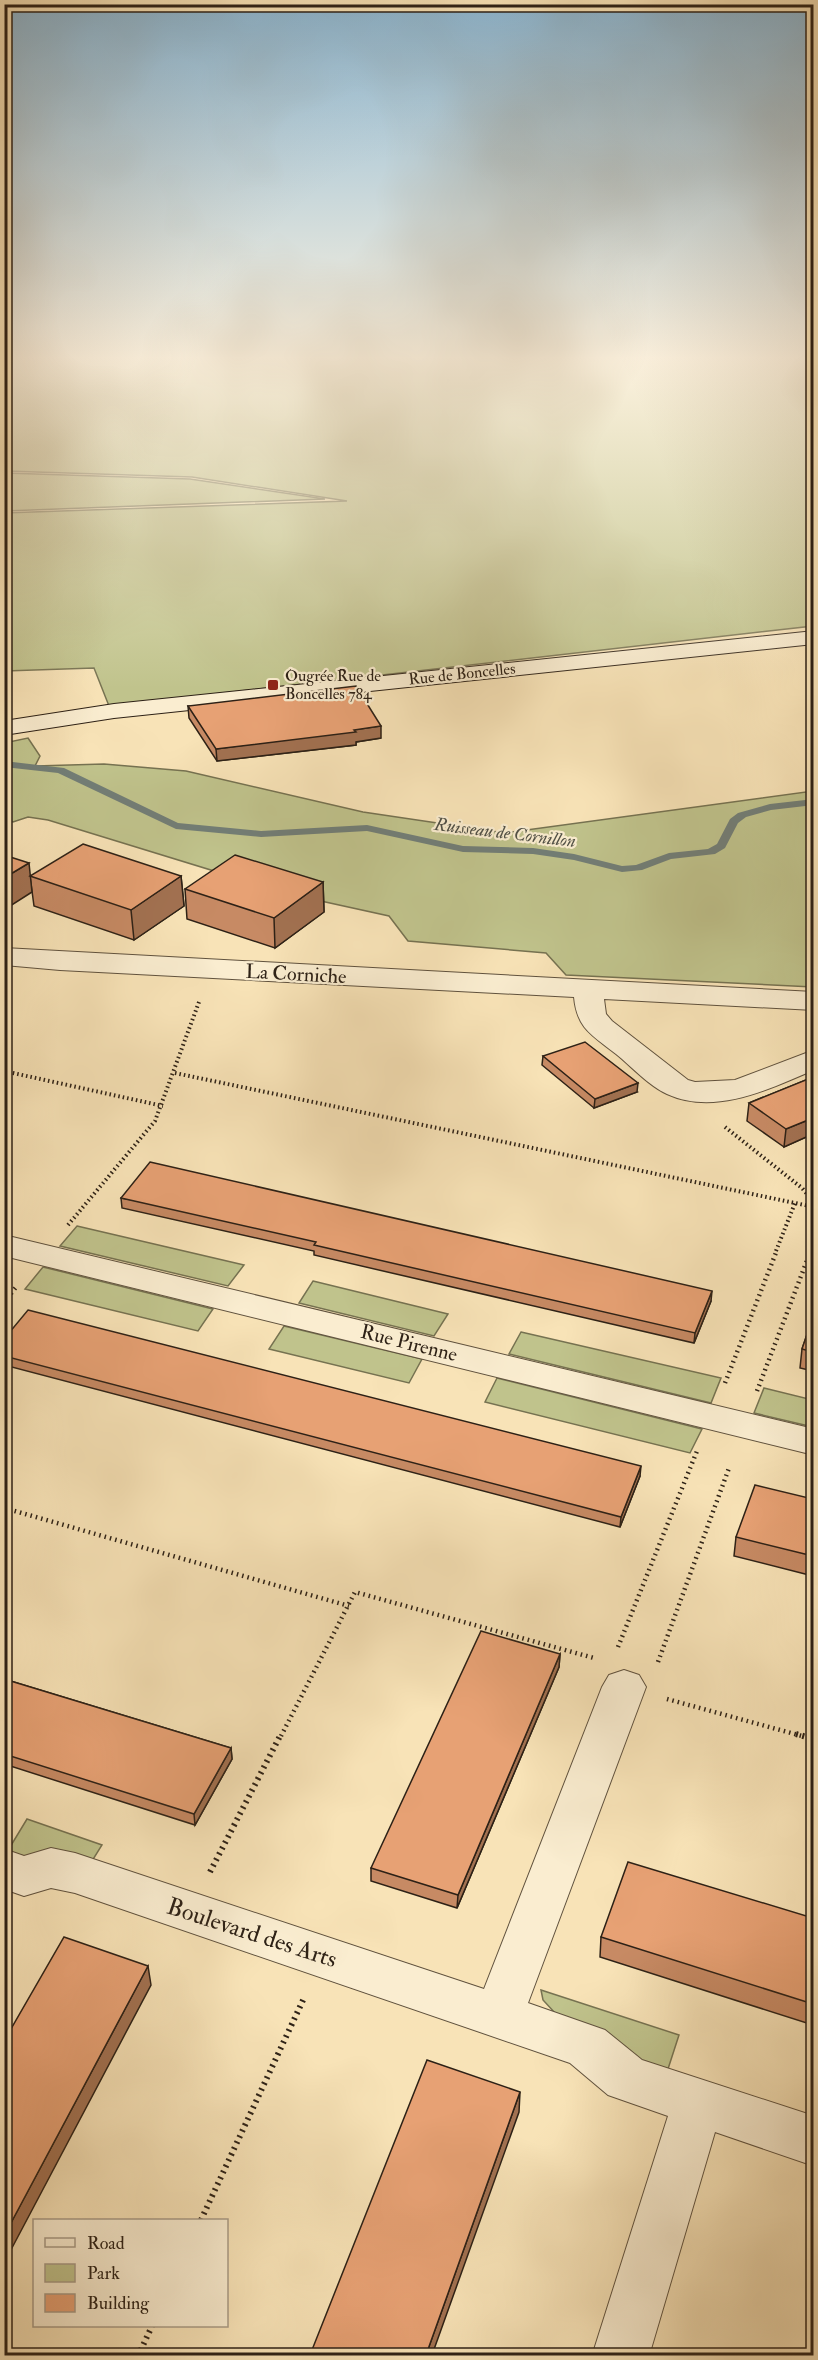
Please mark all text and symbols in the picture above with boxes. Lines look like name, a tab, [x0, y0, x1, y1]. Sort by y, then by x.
street label: Rue de Boncelles	[408, 658, 516, 690]
place label: Ougrée Rue de Boncelles 784	[285, 666, 381, 704]
marker: Ougrée Rue de Boncelles 784	[266, 678, 280, 692]
water label: Ruisseau de Cornillon	[432, 813, 577, 853]
street label: La Corniche	[245, 959, 347, 989]
street label: Rue Pirenne	[358, 1319, 460, 1367]
street label: Boulevard des Arts	[163, 1891, 341, 1975]
legend	[33, 2219, 228, 2327]
text: Road	[87, 2232, 125, 2255]
text: Park	[87, 2262, 120, 2285]
text: Building	[87, 2292, 150, 2315]

